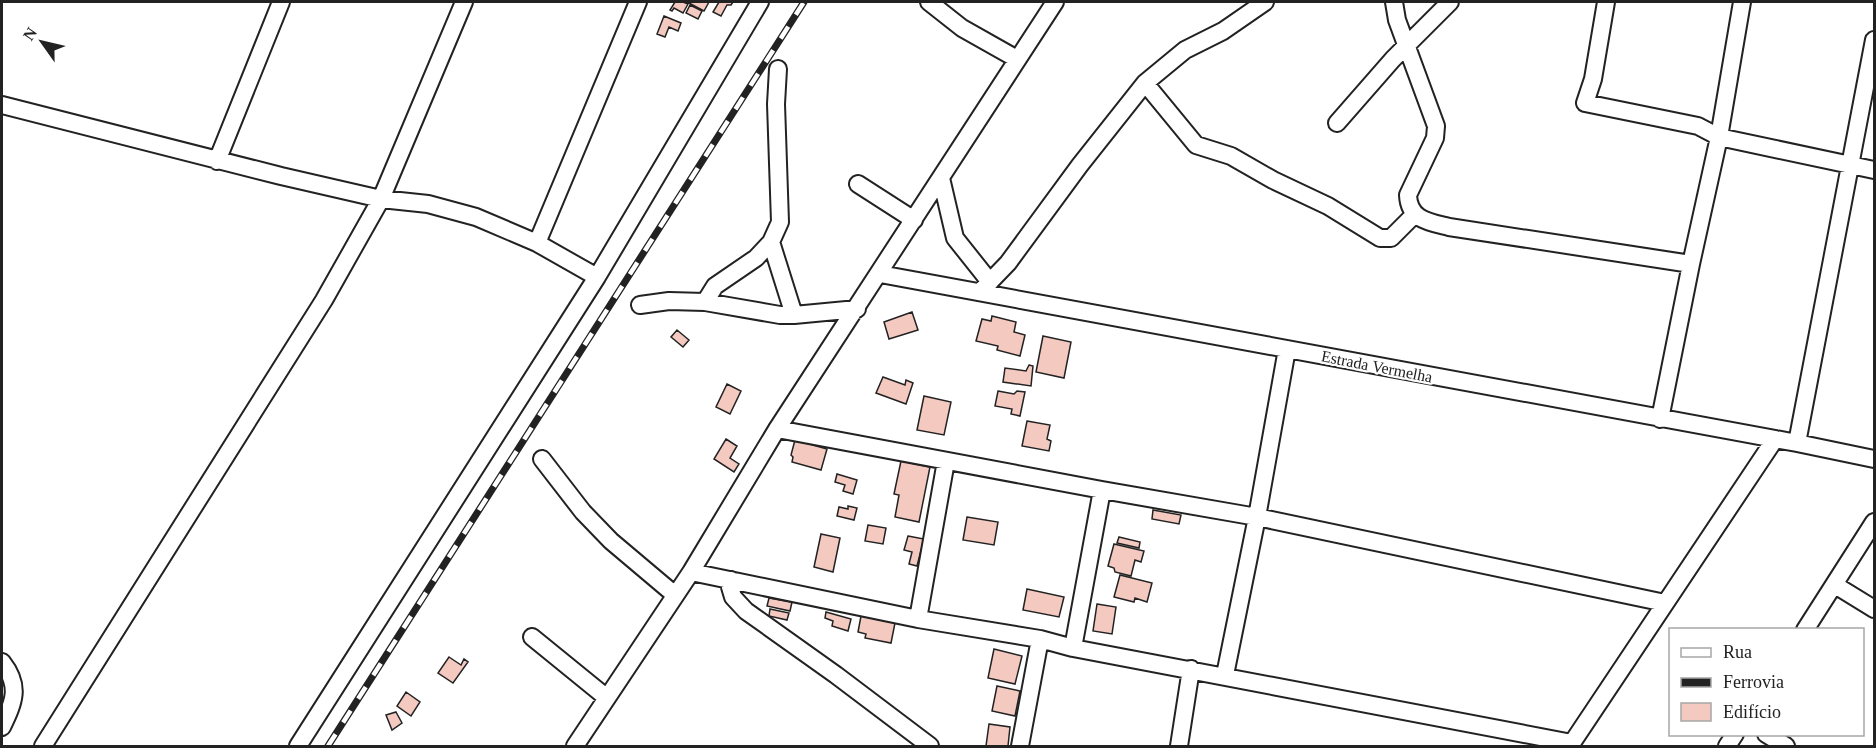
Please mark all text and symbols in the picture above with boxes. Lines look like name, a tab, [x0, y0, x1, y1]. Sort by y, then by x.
north arrow	[12, 12, 72, 72]
text: N	[20, 24, 41, 43]
street label: Estrada Vermelha	[1320, 347, 1434, 386]
legend	[1669, 628, 1864, 736]
text: Rua	[1723, 642, 1752, 662]
text: Ferrovia	[1723, 672, 1784, 692]
text: Edifício	[1723, 702, 1781, 722]

